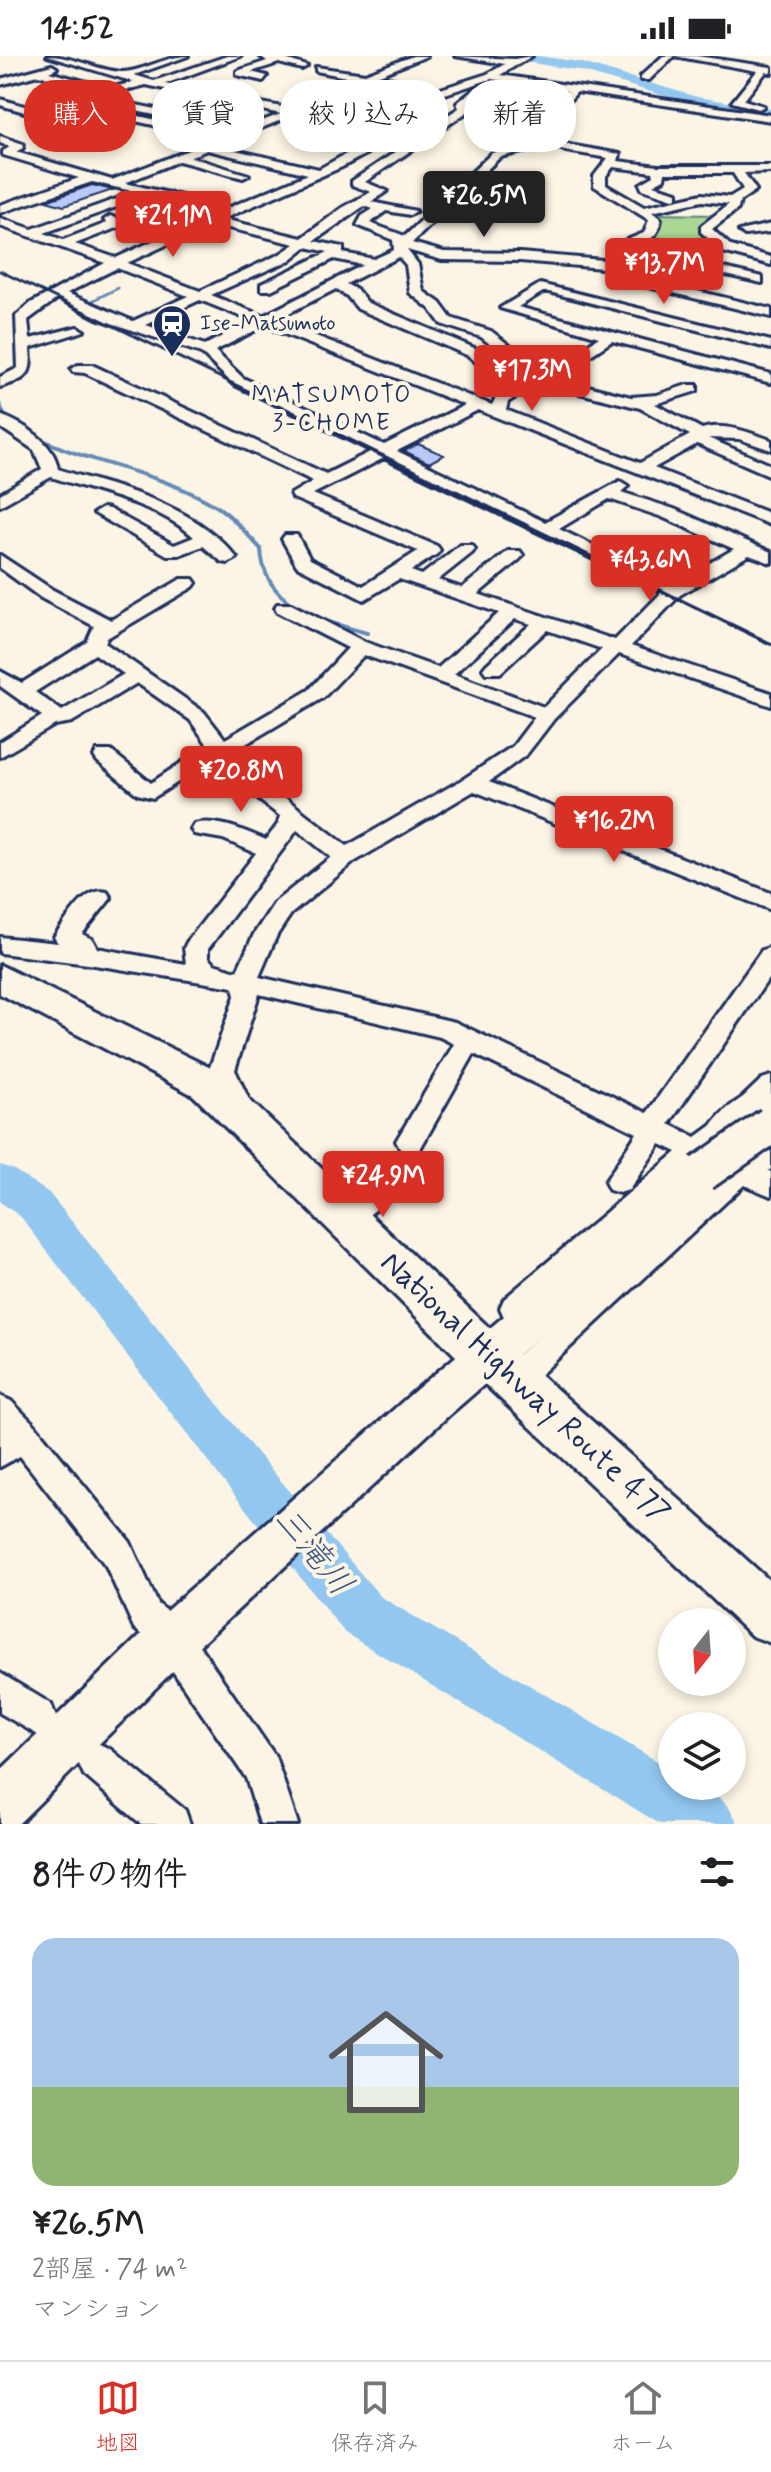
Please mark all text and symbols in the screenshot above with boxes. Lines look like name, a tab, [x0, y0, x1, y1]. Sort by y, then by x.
text: 14:52	[40, 9, 113, 48]
chip: 購入	[24, 80, 136, 152]
chip: 賃貸	[152, 80, 264, 152]
chip: 絞り込み	[280, 80, 448, 152]
chip: 新着	[464, 80, 576, 152]
pin: ¥26.5M	[419, 171, 549, 239]
text: ¥26.5M	[441, 180, 527, 214]
pin: ¥21.1M	[108, 191, 238, 259]
text: ¥21.1M	[134, 200, 212, 234]
pin: ¥13.7M	[599, 238, 729, 306]
text: ¥13.7M	[623, 247, 705, 281]
station icon: Ise-Matsumoto	[151, 303, 193, 358]
place label: Ise-Matsumoto	[200, 310, 336, 338]
pin: ¥17.3M	[467, 345, 597, 413]
text: ¥17.3M	[492, 354, 572, 388]
district label: MATSUMOTO 3-CHOME	[252, 380, 412, 439]
pin: ¥43.6M	[585, 535, 715, 603]
text: ¥43.6M	[609, 544, 691, 578]
pin: ¥20.8M	[176, 746, 306, 814]
text: ¥20.8M	[198, 755, 284, 789]
pin: ¥16.2M	[549, 796, 679, 864]
text: ¥16.2M	[573, 805, 655, 839]
pin: ¥24.9M	[318, 1151, 448, 1219]
text: ¥24.9M	[341, 1160, 425, 1194]
street label: National Highway Route 477	[371, 1242, 679, 1534]
water label: 三滝川	[263, 1498, 363, 1606]
north arrow	[658, 1608, 746, 1696]
map controls	[658, 1608, 746, 1800]
button: layers	[658, 1712, 746, 1800]
icon: filters	[695, 1850, 739, 1894]
text: 8件の物件	[32, 1853, 187, 1898]
icon: home	[314, 1990, 458, 2134]
text: ¥26.5M	[32, 2202, 144, 2247]
text: 2部屋 · 74 m²	[32, 2253, 188, 2287]
text: マンション	[32, 2293, 161, 2327]
tab: 地図	[96, 2376, 140, 2458]
tab: 保存済み	[331, 2376, 419, 2458]
tab: ホーム	[610, 2376, 675, 2458]

